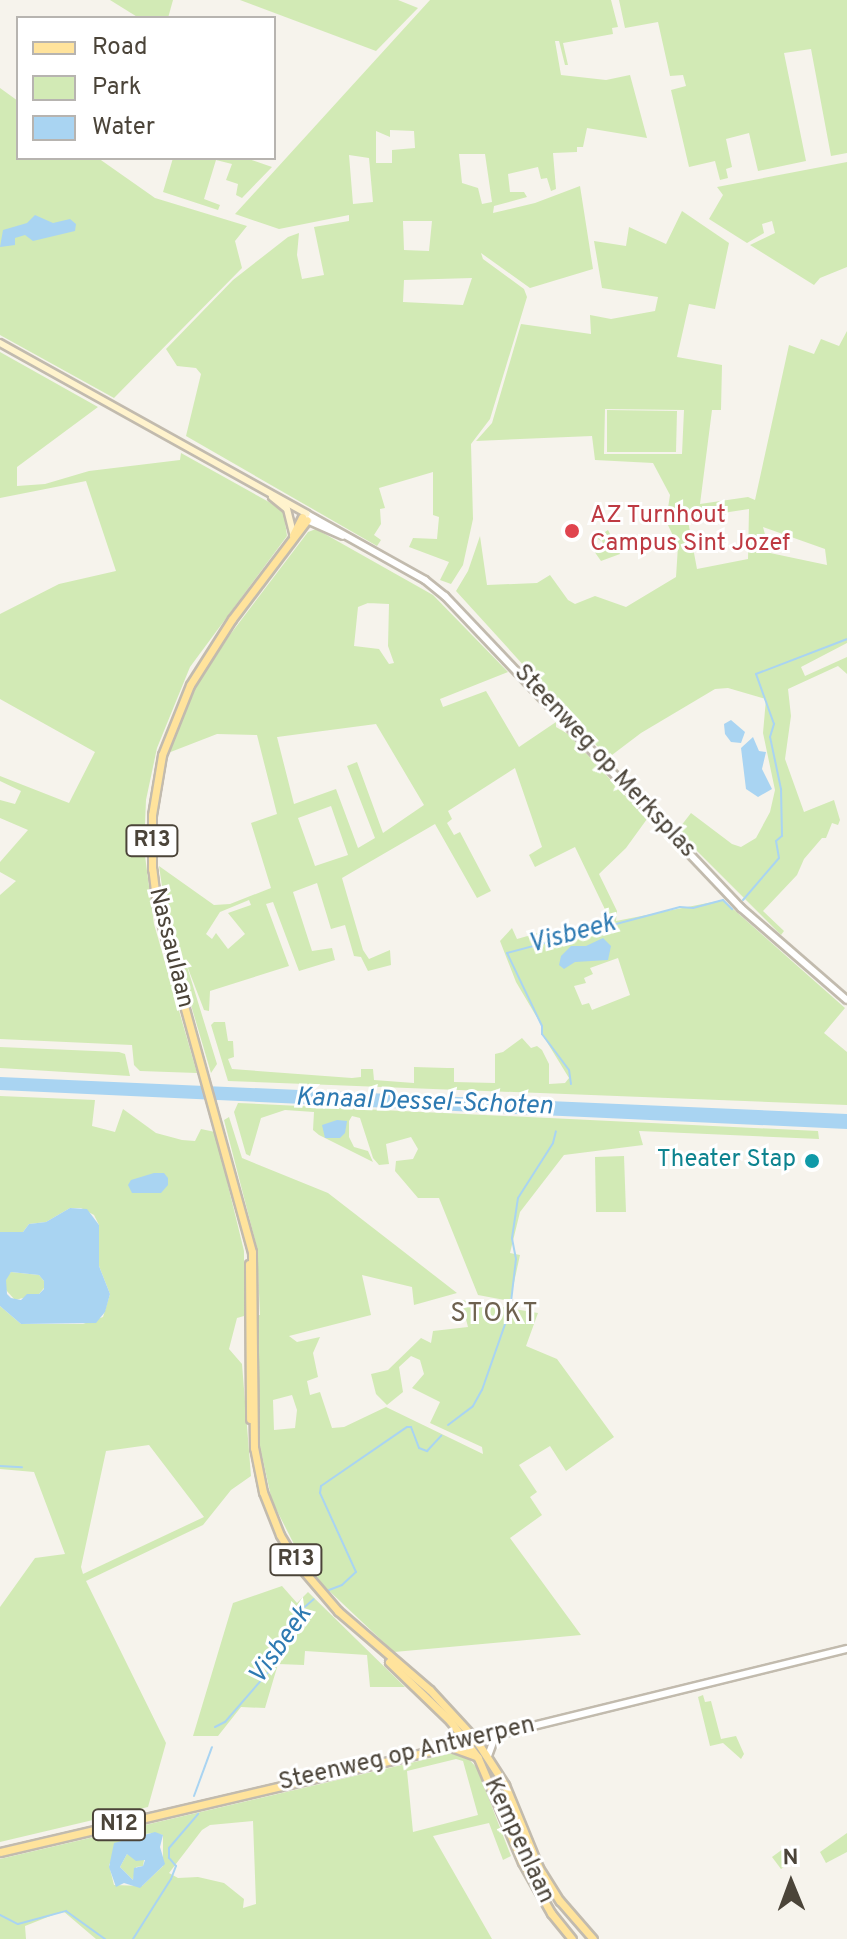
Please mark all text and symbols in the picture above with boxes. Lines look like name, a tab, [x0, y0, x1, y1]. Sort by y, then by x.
legend	[16, 16, 276, 160]
text: Road	[92, 33, 148, 63]
text: Park	[92, 73, 142, 103]
text: Water	[92, 113, 155, 143]
place label: AZ Turnhout Campus Sint Jozef	[590, 503, 790, 559]
marker: AZ Turnhout Campus Sint Jozef	[561, 520, 583, 542]
street label: Steenweg op Merksplas	[507, 659, 701, 865]
road number: R13	[124, 823, 180, 859]
street label: Nassaulaan	[141, 885, 199, 1011]
water label: Visbeek	[525, 908, 619, 962]
water label: Kanaal Dessel-Schoten	[295, 1083, 553, 1123]
place label: Theater Stap	[657, 1147, 796, 1175]
marker: Theater Stap	[803, 1152, 821, 1170]
district label: STOKT	[450, 1299, 540, 1331]
road number: R13	[268, 1542, 324, 1578]
water label: Visbeek	[243, 1601, 319, 1691]
street label: Steenweg op Antwerpen	[276, 1711, 538, 1799]
street label: Kempenlaan	[476, 1774, 560, 1908]
road number: N12	[91, 1807, 147, 1843]
north arrow	[751, 1843, 831, 1923]
text: N	[782, 1845, 799, 1872]

